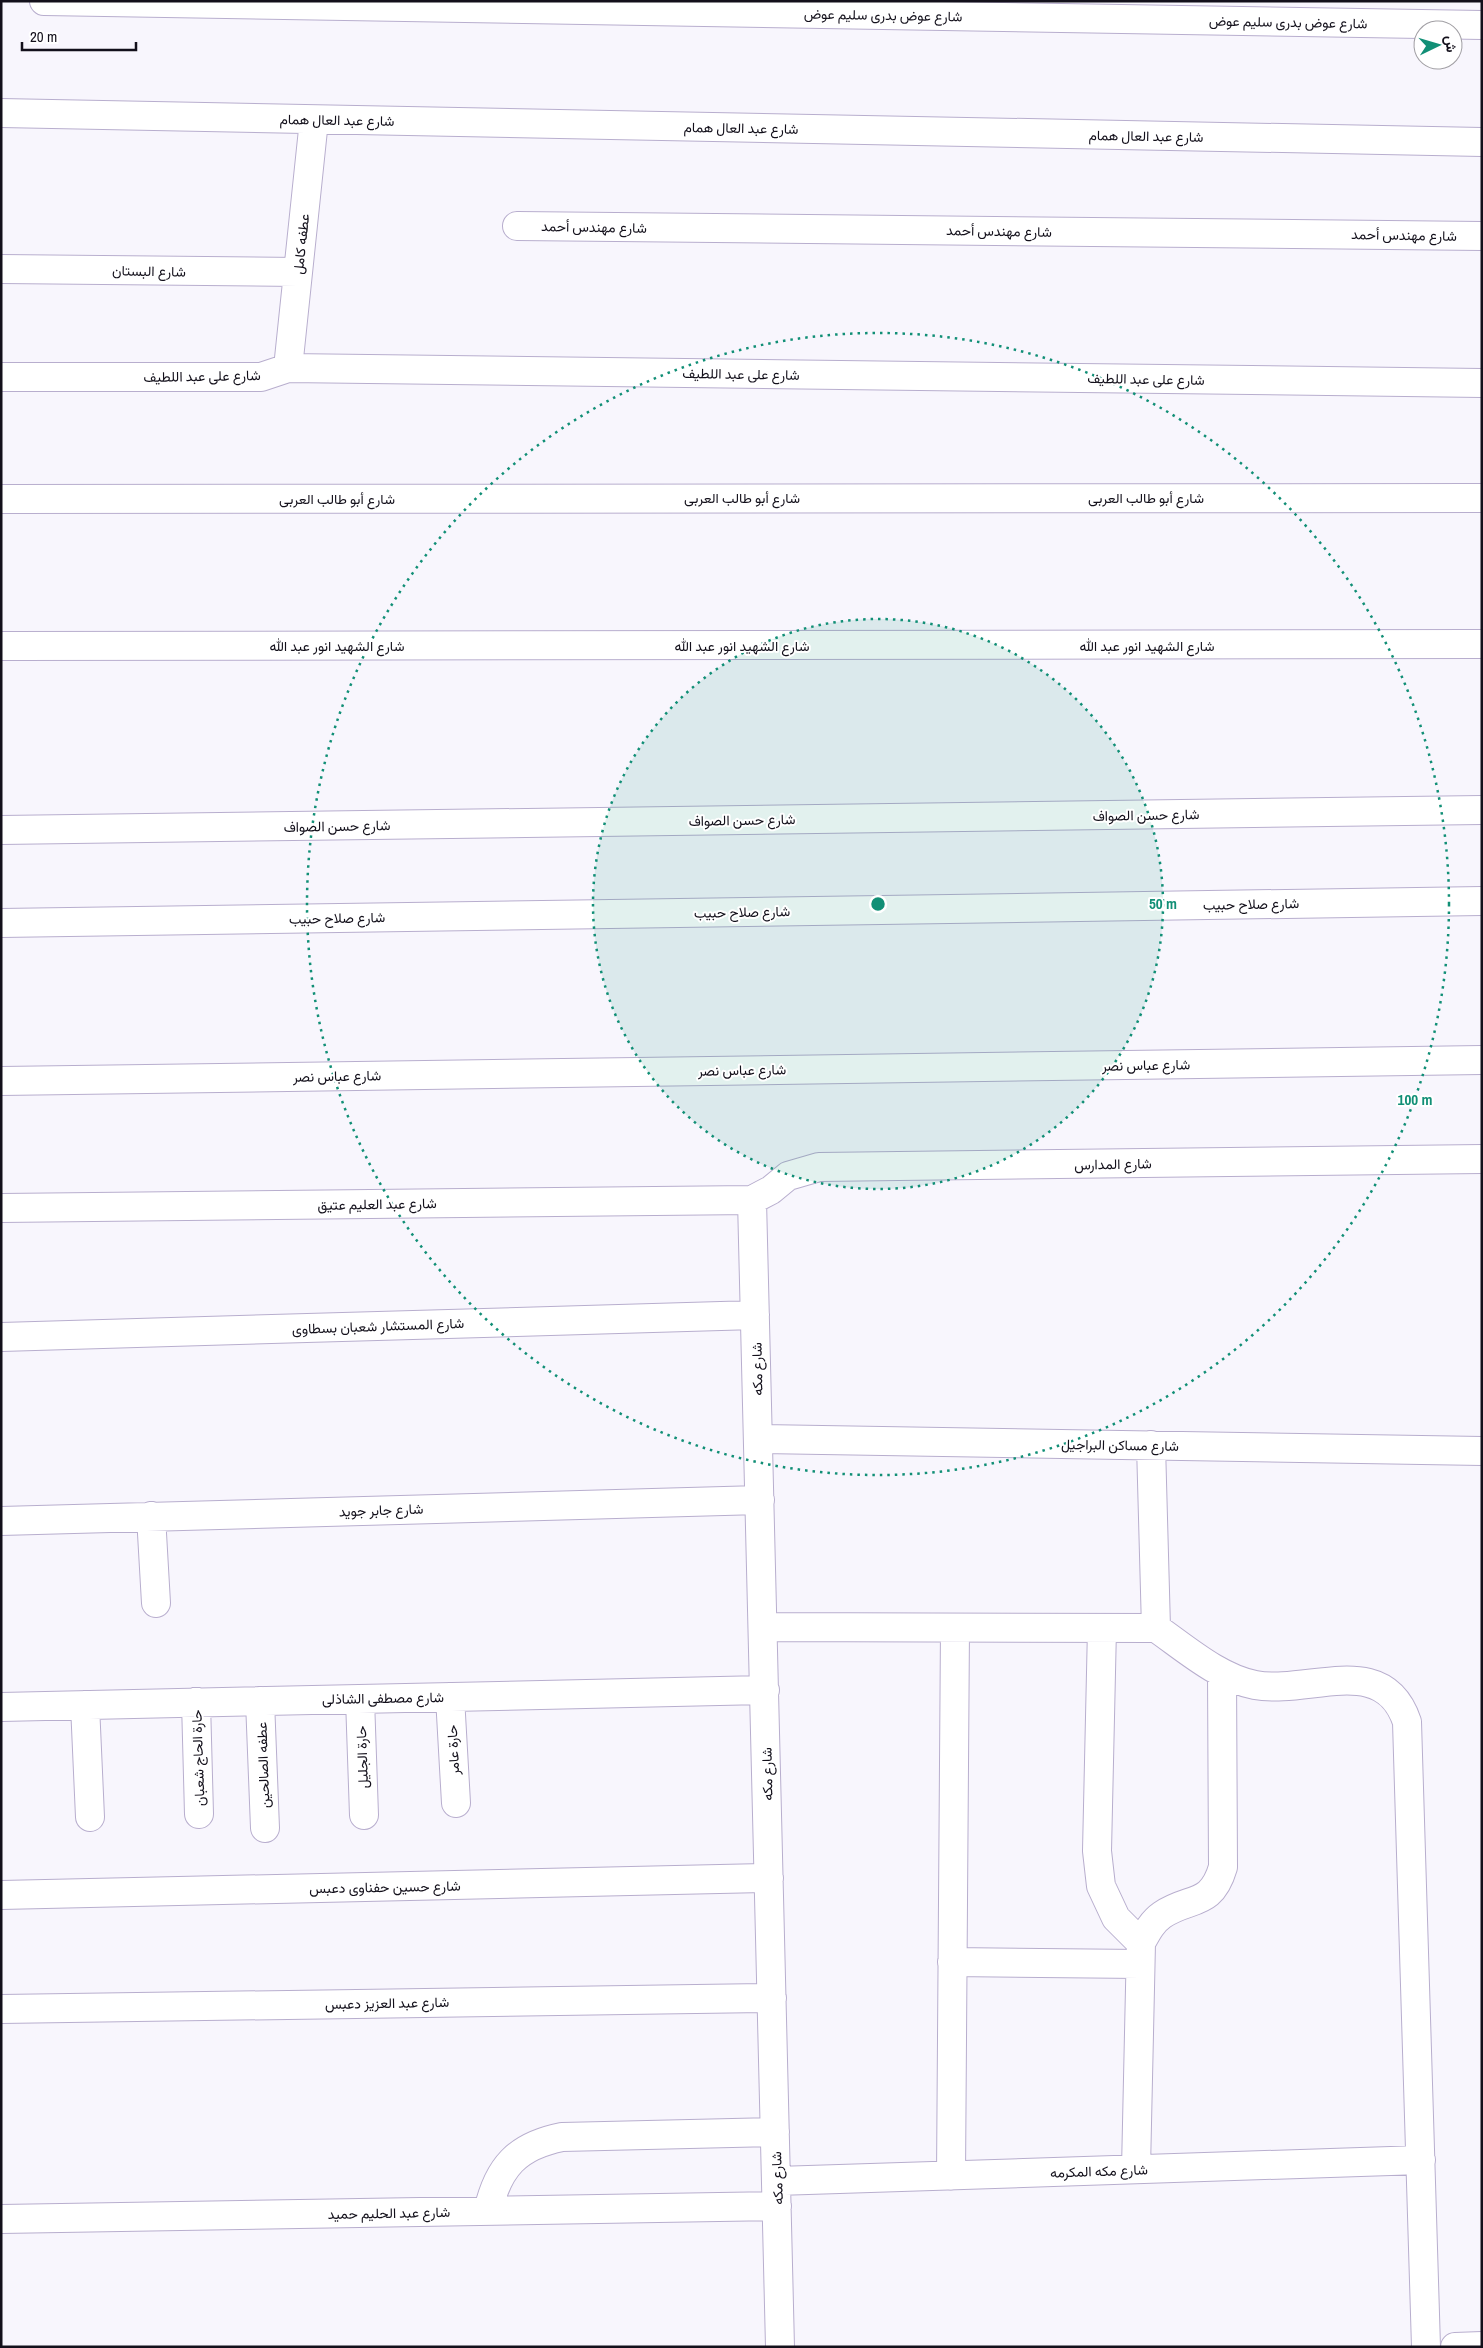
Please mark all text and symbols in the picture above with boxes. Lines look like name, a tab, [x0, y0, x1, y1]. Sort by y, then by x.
street label: شارع عوض بدرى سليم عوض	[804, 5, 962, 27]
street label: شارع عوض بدرى سليم عوض	[1209, 12, 1367, 34]
scale bar	[22, 20, 136, 52]
north arrow	[1413, 20, 1463, 70]
text: 20 m	[30, 26, 57, 47]
text: ش	[1441, 35, 1461, 53]
street label: شارع عبد العال همام	[279, 110, 395, 132]
street label: شارع عبد العال همام	[683, 118, 799, 140]
street label: شارع عبد العال همام	[1088, 126, 1204, 148]
street label: عطفه كامل	[289, 213, 313, 275]
street label: شارع مهندس أحمد	[541, 217, 647, 239]
street label: شارع مهندس أحمد	[946, 221, 1052, 243]
street label: شارع مهندس أحمد	[1351, 225, 1457, 247]
street label: شارع البستان	[112, 261, 186, 283]
street label: شارع على عبد اللطيف	[682, 364, 800, 386]
street label: شارع على عبد اللطيف	[143, 366, 261, 388]
street label: شارع على عبد اللطيف	[1087, 369, 1205, 391]
street label: شارع أبو طالب العربى	[684, 489, 800, 509]
street label: شارع أبو طالب العربى	[1088, 489, 1204, 509]
street label: شارع أبو طالب العربى	[279, 490, 395, 510]
street label: شارع الشهيد انور عبد الله	[269, 637, 405, 657]
street label: شارع الشهيد انور عبد الله	[674, 637, 810, 657]
street label: شارع الشهيد انور عبد الله	[1079, 637, 1215, 657]
street label: شارع حسن الصواف	[1092, 805, 1200, 827]
street label: شارع حسن الصواف	[688, 810, 796, 832]
street label: شارع حسن الصواف	[283, 816, 391, 838]
text: 50 m	[1149, 893, 1177, 914]
street label: شارع صلاح حبيب	[1203, 894, 1299, 916]
centre of rings	[869, 895, 887, 913]
street label: شارع صلاح حبيب	[694, 902, 790, 924]
street label: شارع صلاح حبيب	[289, 908, 385, 930]
street label: شارع عباس نصر	[1101, 1055, 1190, 1077]
street label: شارع عباس نصر	[697, 1060, 786, 1082]
street label: شارع عباس نصر	[292, 1066, 381, 1088]
text: 100 m	[1398, 1089, 1432, 1110]
street label: شارع المدارس	[1074, 1154, 1152, 1176]
street label: شارع عبد العليم عتيق	[317, 1194, 437, 1216]
street label: شارع المستشار شعبان بسطاوى	[292, 1314, 465, 1340]
street label: شارع مكه	[748, 1342, 768, 1396]
street label: شارع مساكن البراجيل	[1061, 1435, 1179, 1457]
street label: شارع جابر جويد	[338, 1500, 424, 1522]
street label: شارع مصطفى الشاذلى	[322, 1688, 444, 1710]
street label: حارة الحاج شعبان	[187, 1709, 211, 1807]
street label: عطفه الصالحين	[252, 1722, 274, 1808]
street label: حارة عامر	[443, 1724, 463, 1777]
street label: حارة الجليل	[352, 1725, 372, 1789]
street label: شارع مكه	[758, 1747, 778, 1801]
street label: شارع حسين حفناوى دعبس	[309, 1877, 461, 1899]
street label: شارع عبد العزيز دعبس	[325, 1993, 449, 2015]
street label: شارع مكه	[767, 2151, 789, 2205]
street label: شارع مكه المكرمه	[1050, 2160, 1148, 2184]
street label: شارع عبد الحليم حميد	[328, 2203, 450, 2225]

